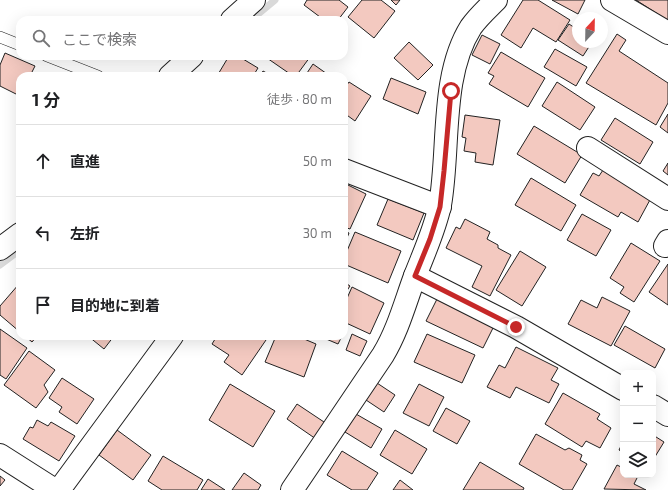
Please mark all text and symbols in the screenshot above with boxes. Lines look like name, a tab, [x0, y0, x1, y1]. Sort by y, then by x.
north arrow	[572, 12, 608, 48]
search box	[16, 16, 348, 60]
icon: search	[30, 27, 52, 49]
text: ここで検索	[62, 30, 137, 48]
route start	[442, 82, 460, 100]
text: 1 分	[32, 89, 60, 109]
text: 徒歩 · 80 m	[267, 91, 332, 107]
icon: ahead	[32, 150, 54, 172]
text: 直進	[70, 152, 100, 170]
text: 50 m	[303, 153, 332, 169]
icon: left	[32, 222, 54, 244]
text: 左折	[70, 224, 100, 242]
text: 30 m	[303, 225, 332, 241]
icon: arrive	[32, 294, 54, 316]
text: 目的地に到着	[70, 296, 160, 314]
route end	[507, 318, 525, 336]
map controls	[620, 370, 656, 478]
button: +	[620, 370, 656, 406]
button: −	[620, 406, 656, 442]
button: layers	[620, 442, 656, 478]

